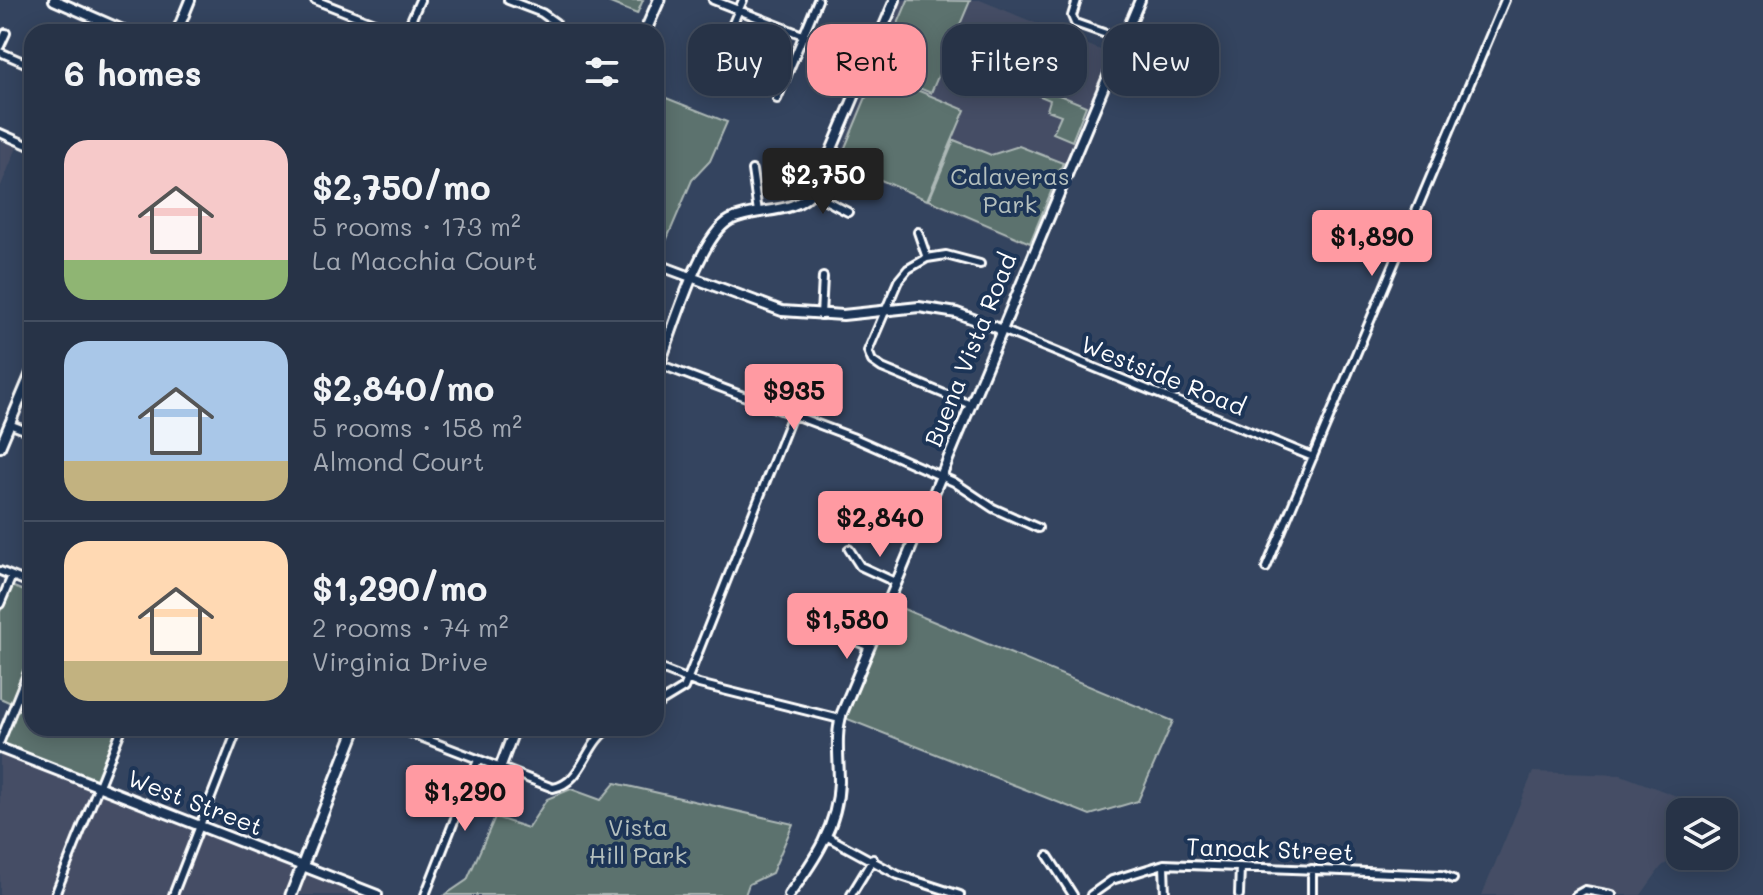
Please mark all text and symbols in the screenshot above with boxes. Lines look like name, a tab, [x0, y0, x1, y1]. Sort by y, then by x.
chip: Buy	[688, 24, 791, 96]
chip: Rent	[807, 24, 926, 96]
chip: Filters	[942, 24, 1087, 96]
chip: New	[1103, 24, 1219, 96]
text: 6 homes	[64, 50, 202, 95]
icon: filters	[580, 50, 624, 94]
pin: $2,750	[758, 148, 888, 216]
text: $2,750	[781, 157, 865, 191]
park label: Calaveras Park	[950, 160, 1070, 219]
text: $2,750/mo	[312, 164, 491, 209]
icon: home	[128, 172, 224, 268]
text: 5 rooms · 173 m²	[312, 209, 521, 243]
pin: $1,890	[1307, 210, 1437, 278]
text: $1,890	[1330, 219, 1414, 253]
text: La Macchia Court	[312, 243, 538, 277]
street label: Buena Vista Road	[917, 248, 1023, 451]
street label: Westside Road	[1077, 328, 1250, 422]
pin: $935	[747, 364, 841, 432]
text: $2,840/mo	[312, 365, 494, 410]
icon: home	[128, 373, 224, 469]
text: $935	[763, 373, 825, 407]
text: 5 rooms · 158 m²	[312, 410, 522, 444]
text: Almond Court	[312, 444, 485, 478]
pin: $2,840	[815, 491, 945, 559]
text: $2,840	[836, 500, 924, 534]
text: $1,290/mo	[312, 565, 487, 610]
icon: home	[128, 573, 224, 669]
pin: $1,580	[782, 593, 912, 661]
text: $1,580	[805, 602, 889, 636]
text: 2 rooms · 74 m²	[312, 610, 509, 644]
text: Virginia Drive	[312, 644, 488, 678]
street label: West Street	[124, 762, 267, 842]
pin: $1,290	[400, 765, 530, 833]
text: $1,290	[424, 774, 506, 808]
map controls	[1666, 798, 1738, 870]
button: layers	[1666, 798, 1738, 870]
park label: Vista Hill Park	[589, 811, 687, 870]
street label: Tanoak Street	[1186, 830, 1354, 867]

